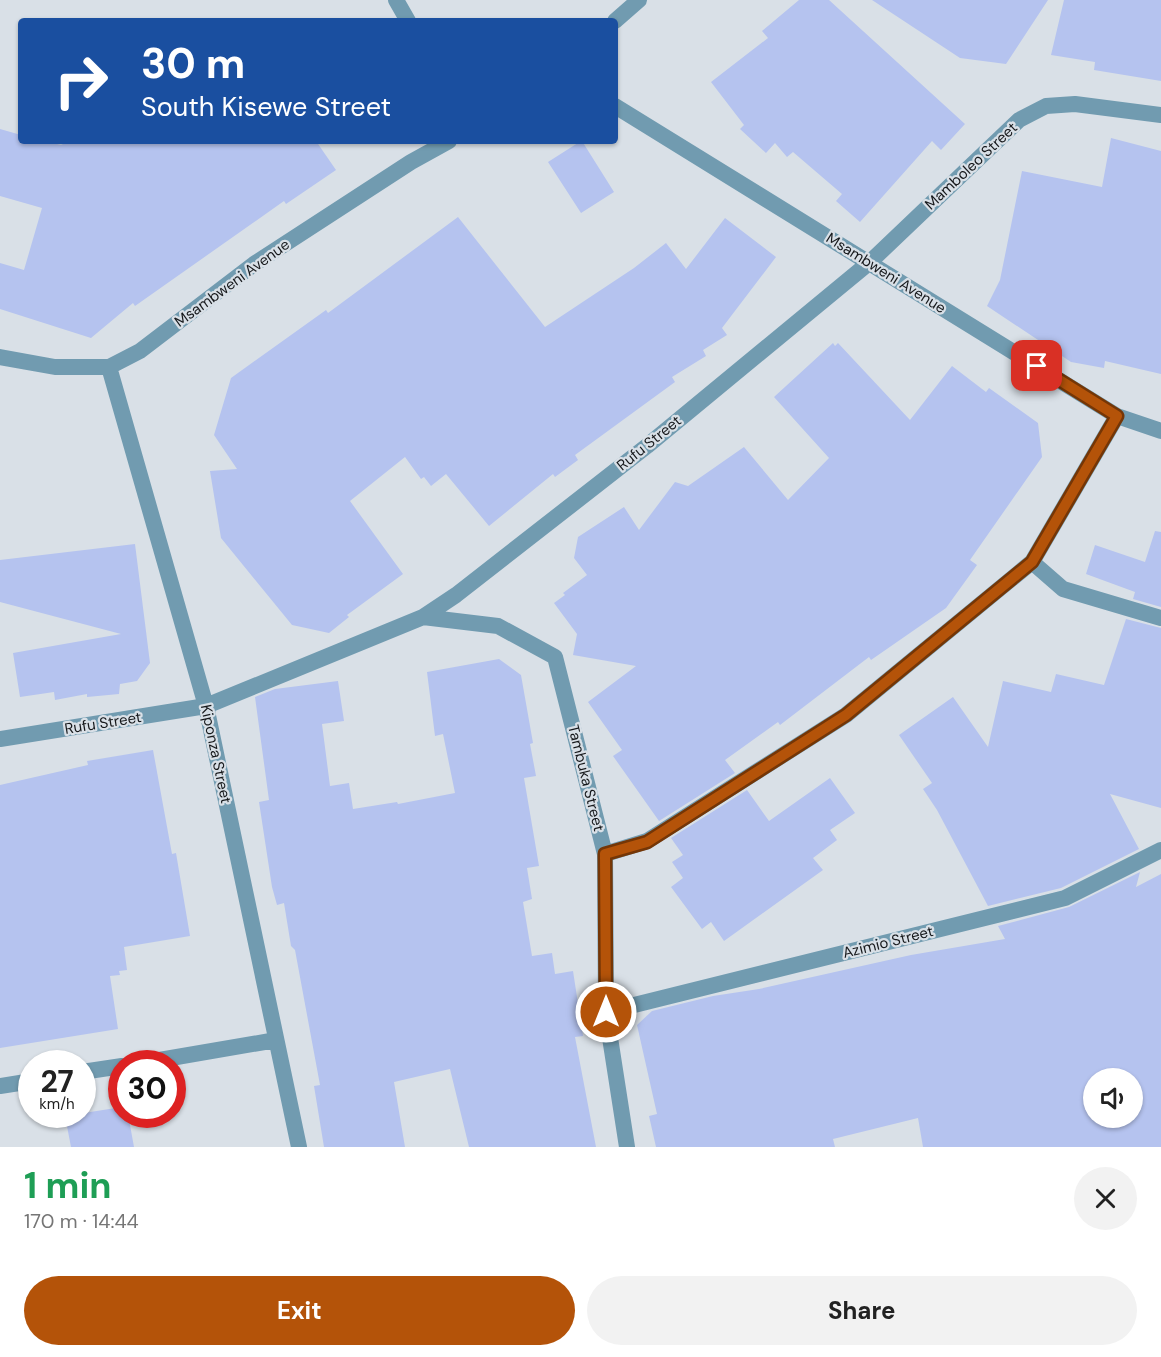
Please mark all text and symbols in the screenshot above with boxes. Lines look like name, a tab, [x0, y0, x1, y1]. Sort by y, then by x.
text: 30 m	[141, 36, 245, 91]
icon: right	[42, 42, 120, 120]
text: South Kisewe Street	[141, 89, 391, 124]
street label: Mamboleo Street	[920, 118, 1022, 214]
street label: Msambweni Avenue	[822, 228, 950, 318]
street label: Msambweni Avenue	[170, 234, 294, 332]
pin	[1011, 340, 1062, 391]
icon: arrive	[1020, 349, 1053, 382]
street label: Rufu Street	[613, 411, 686, 475]
street label: Kiponza Street	[196, 703, 236, 805]
street label: Rufu Street	[63, 707, 143, 739]
street label: Tambuka Street	[563, 723, 609, 833]
street label: Azimio Street	[841, 921, 936, 963]
position arrow	[574, 980, 638, 1044]
speed limit sign: 30	[108, 1050, 186, 1128]
text: 27	[40, 1062, 74, 1101]
map controls	[1083, 1068, 1143, 1128]
button: sound	[1083, 1068, 1143, 1128]
text: km/h	[39, 1094, 75, 1114]
text: 1 min	[24, 1162, 112, 1209]
button: close	[1074, 1167, 1137, 1230]
text: 170 m · 14:44	[24, 1208, 139, 1234]
button: Exit	[24, 1276, 575, 1345]
button: Share	[587, 1276, 1137, 1345]

